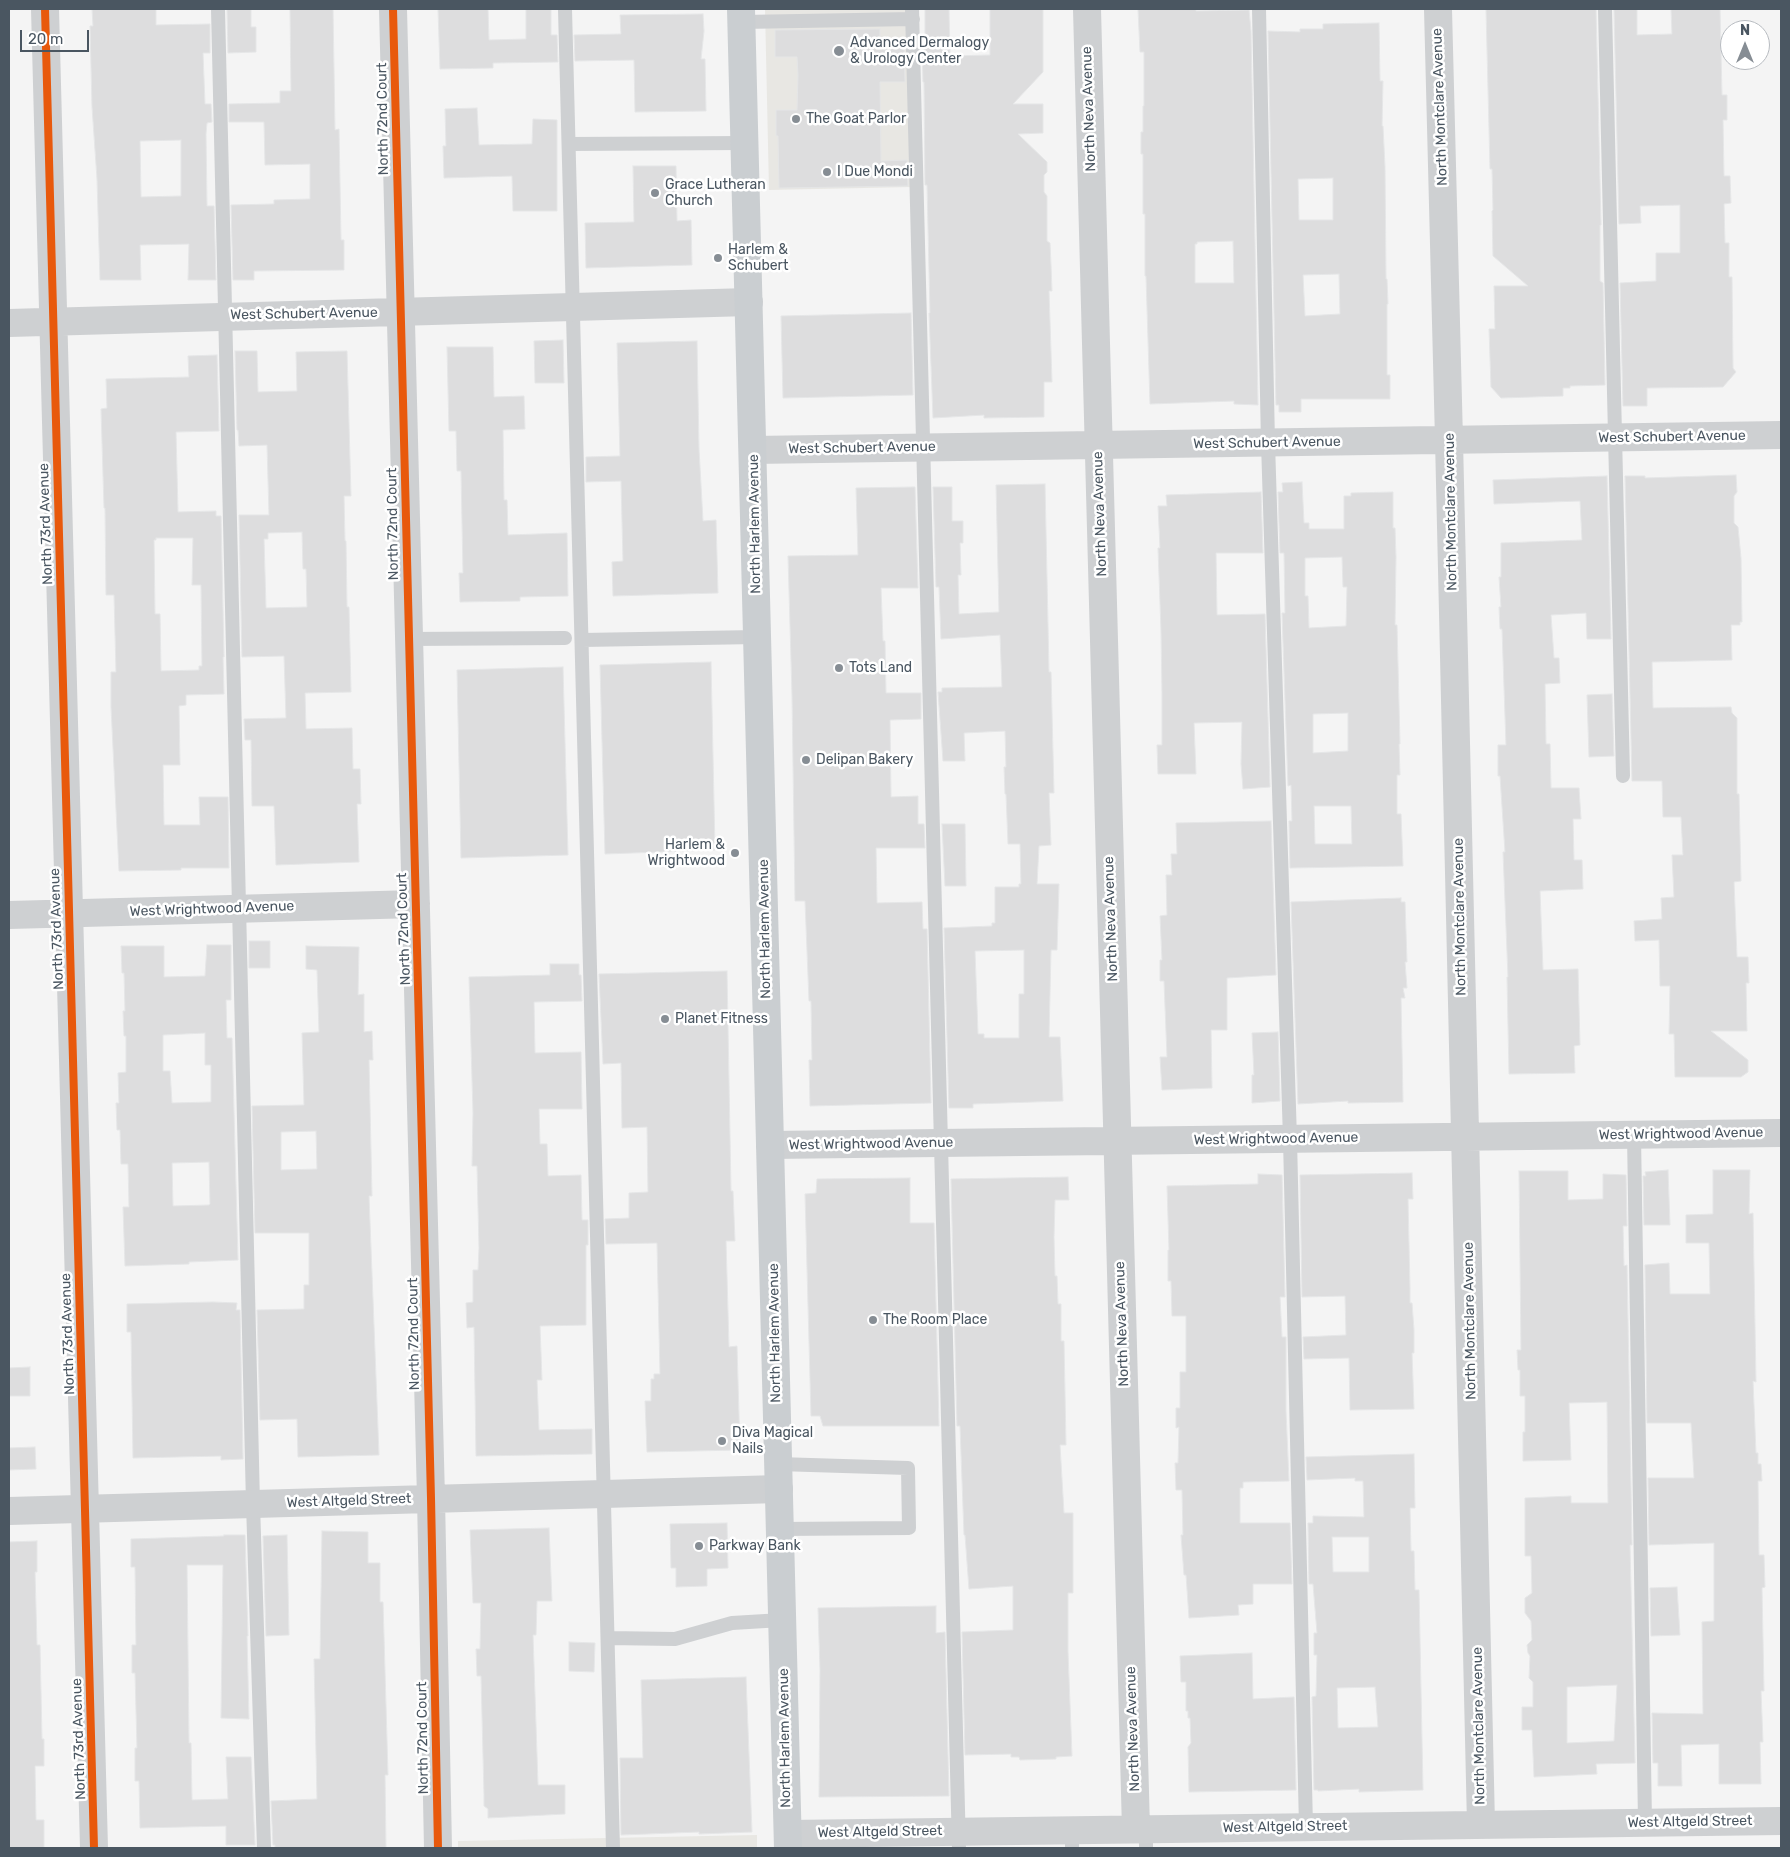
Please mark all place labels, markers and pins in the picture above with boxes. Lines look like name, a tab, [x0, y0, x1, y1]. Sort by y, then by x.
place label: Advanced Dermalogy & Urology Center	[850, 35, 989, 68]
marker: Advanced Dermalogy & Urology Center	[832, 44, 846, 58]
place label: The Goat Parlor	[806, 111, 906, 127]
marker: The Goat Parlor	[790, 113, 802, 125]
place label: I Due Mondi	[837, 164, 913, 180]
marker: I Due Mondi	[821, 166, 833, 178]
place label: Grace Lutheran Church	[665, 177, 766, 210]
marker: Grace Lutheran Church	[649, 187, 661, 199]
place label: Harlem & Schubert	[728, 242, 788, 274]
marker: Harlem & Schubert	[712, 252, 724, 264]
place label: Tots Land	[849, 660, 912, 676]
marker: Tots Land	[833, 662, 845, 674]
place label: Delipan Bakery	[816, 752, 913, 768]
marker: Delipan Bakery	[800, 754, 812, 766]
place label: Harlem & Wrightwood	[648, 837, 725, 870]
marker: Harlem & Wrightwood	[729, 847, 741, 859]
place label: Planet Fitness	[675, 1011, 768, 1027]
marker: Planet Fitness	[659, 1013, 671, 1025]
place label: The Room Place	[883, 1312, 987, 1328]
marker: The Room Place	[867, 1314, 879, 1326]
place label: Diva Magical Nails	[732, 1425, 813, 1458]
marker: Diva Magical Nails	[716, 1435, 728, 1447]
place label: Parkway Bank	[709, 1538, 801, 1554]
marker: Parkway Bank	[693, 1540, 705, 1552]

